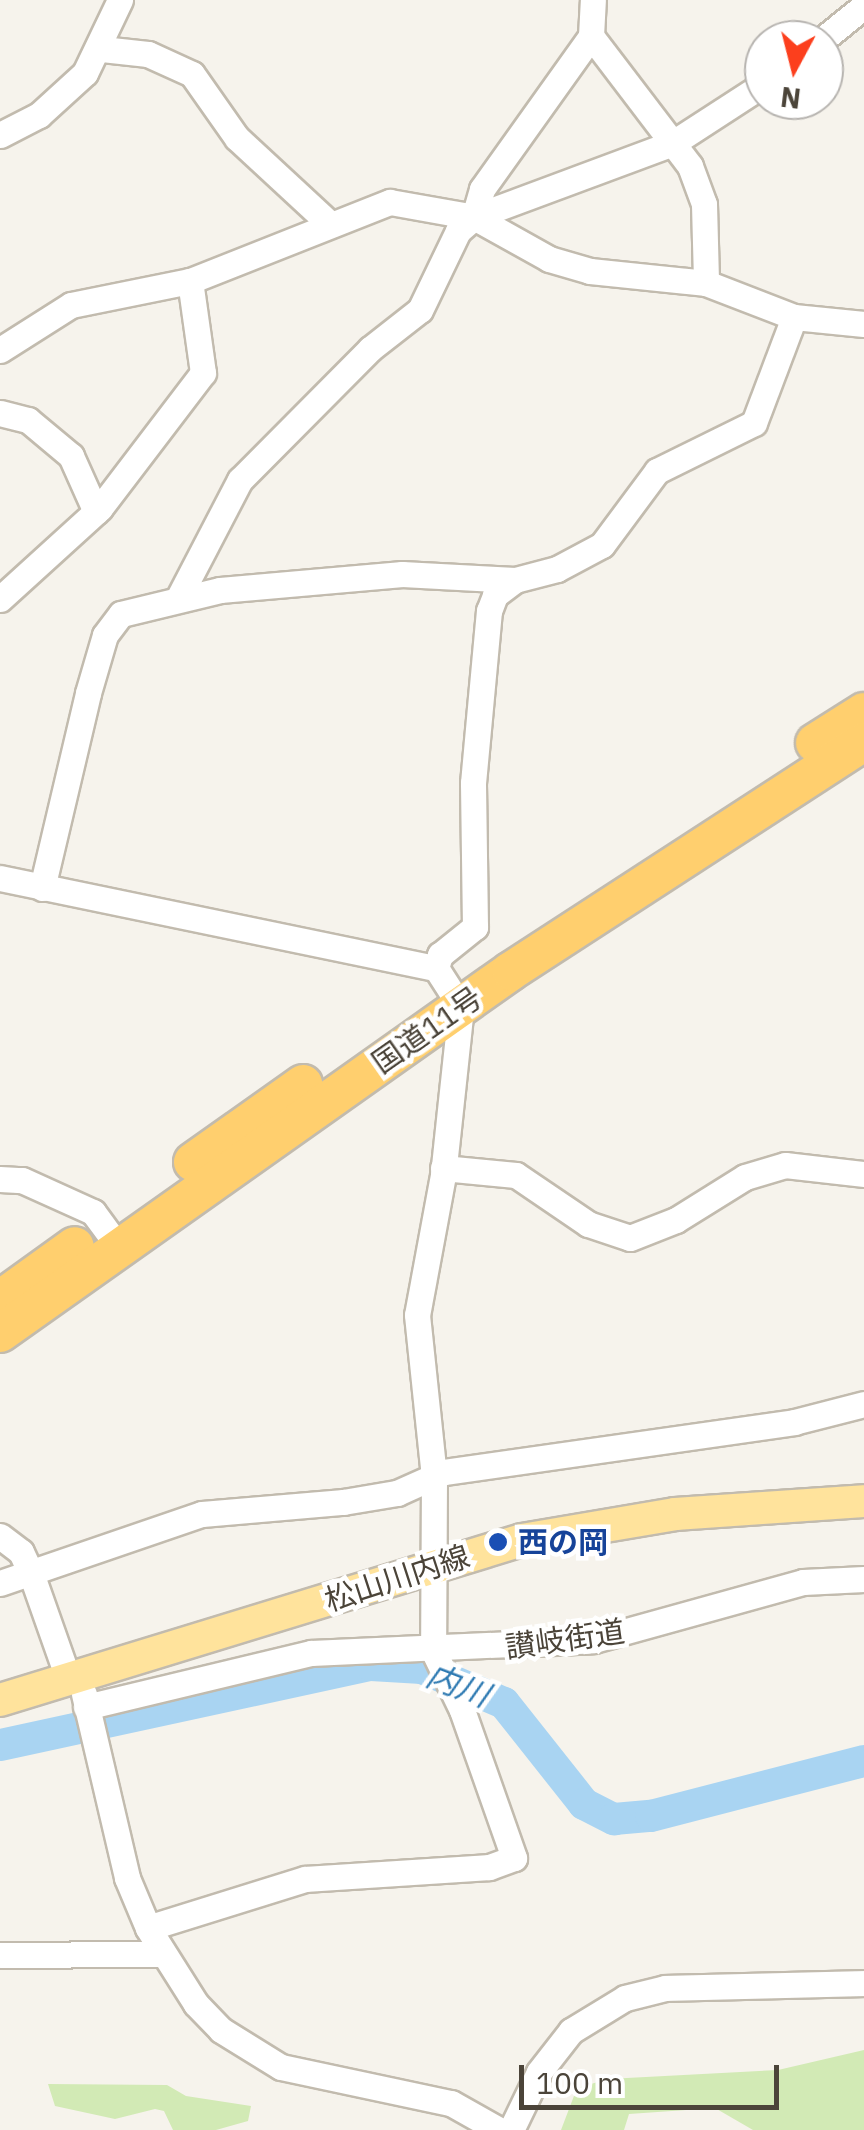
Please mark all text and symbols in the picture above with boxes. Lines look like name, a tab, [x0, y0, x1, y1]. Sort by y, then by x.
north arrow	[744, 20, 844, 120]
text: N	[778, 79, 803, 118]
street label: 国道11号	[365, 979, 489, 1081]
place label: 西の岡	[518, 1524, 608, 1560]
marker: 西の岡	[487, 1531, 509, 1553]
street label: 松山川内線	[320, 1538, 474, 1618]
street label: 讃岐街道	[503, 1613, 627, 1665]
water label: 内川	[421, 1656, 495, 1714]
scale bar	[524, 2045, 784, 2107]
text: 100 m	[536, 2063, 623, 2102]

